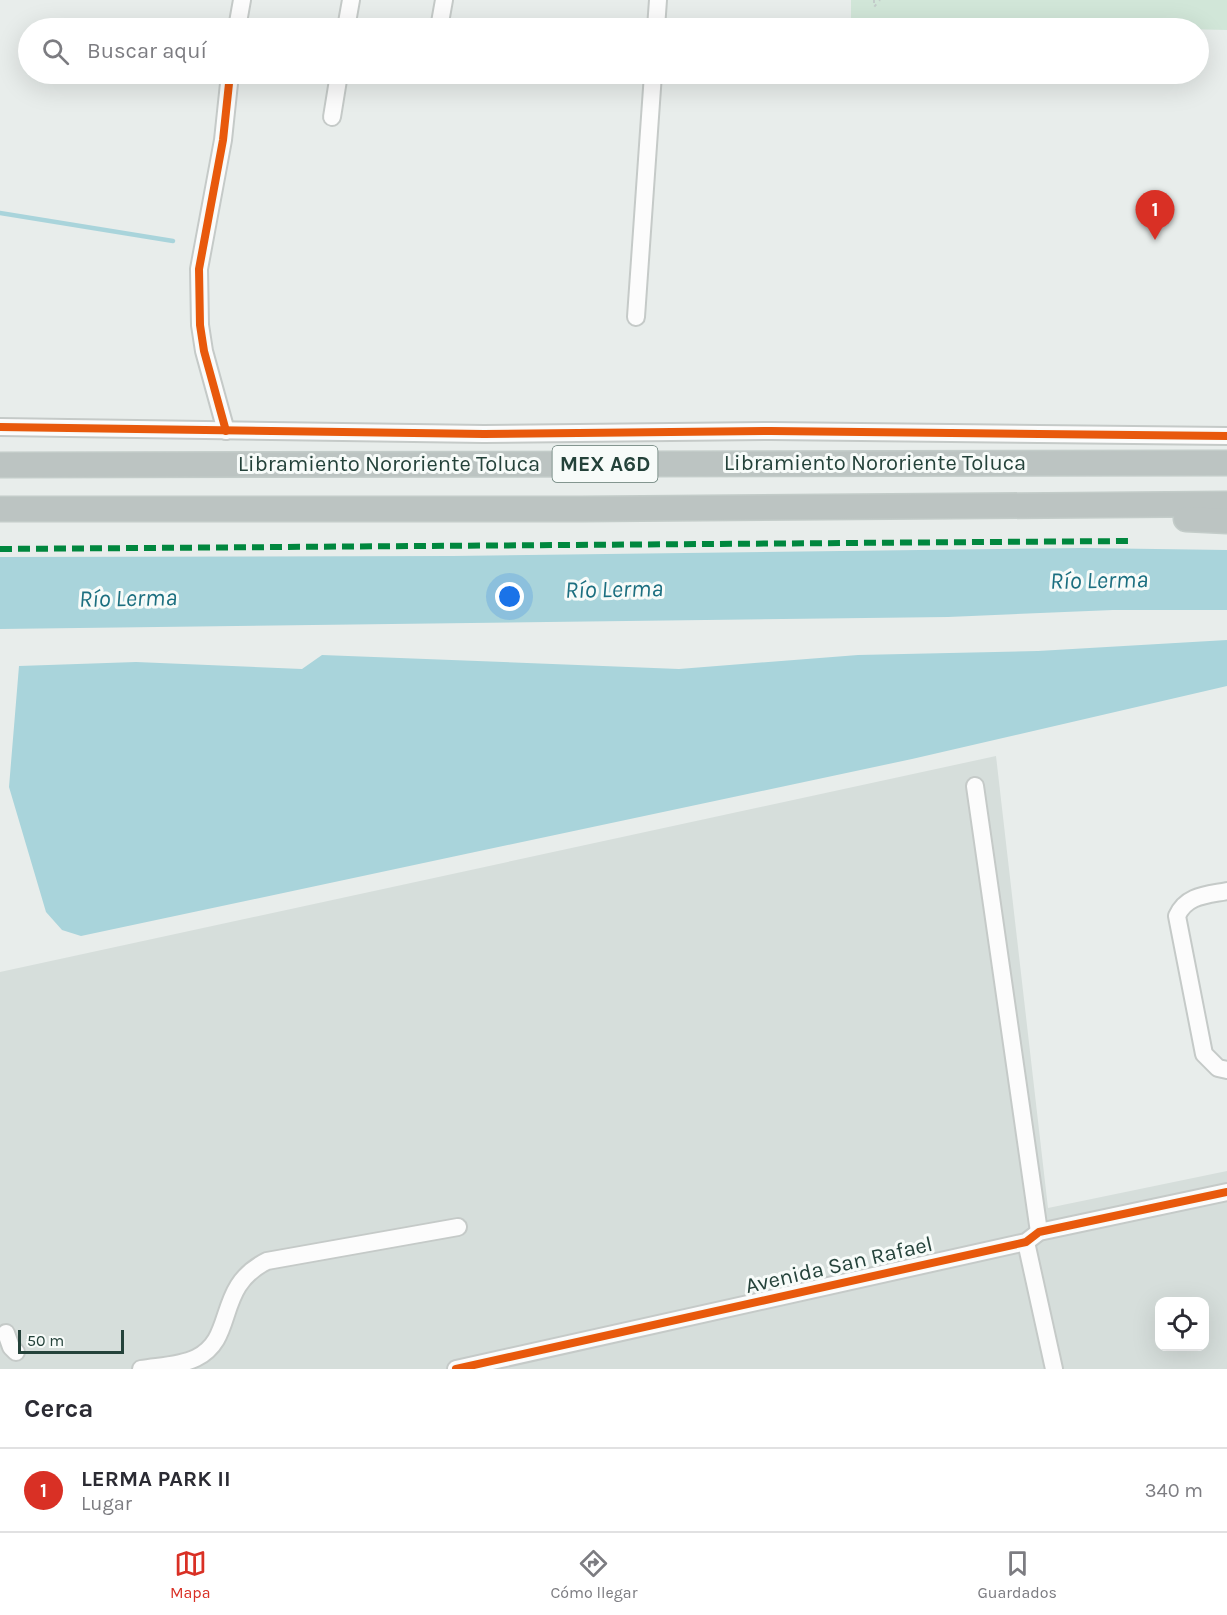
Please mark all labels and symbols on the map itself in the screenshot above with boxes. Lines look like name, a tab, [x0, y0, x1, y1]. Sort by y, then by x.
pin: 1	[1136, 190, 1174, 240]
road number: MEX A6D	[552, 446, 658, 482]
street label: Libramiento Nororiente Toluca	[724, 450, 1026, 476]
street label: Libramiento Nororiente Toluca	[238, 451, 540, 477]
water label: Río Lerma	[1050, 565, 1148, 595]
water label: Río Lerma	[565, 574, 663, 604]
your location	[495, 582, 524, 611]
water label: Río Lerma	[79, 583, 177, 613]
street label: Avenida San Rafael	[743, 1231, 935, 1299]
scale bar	[18, 1327, 124, 1354]

